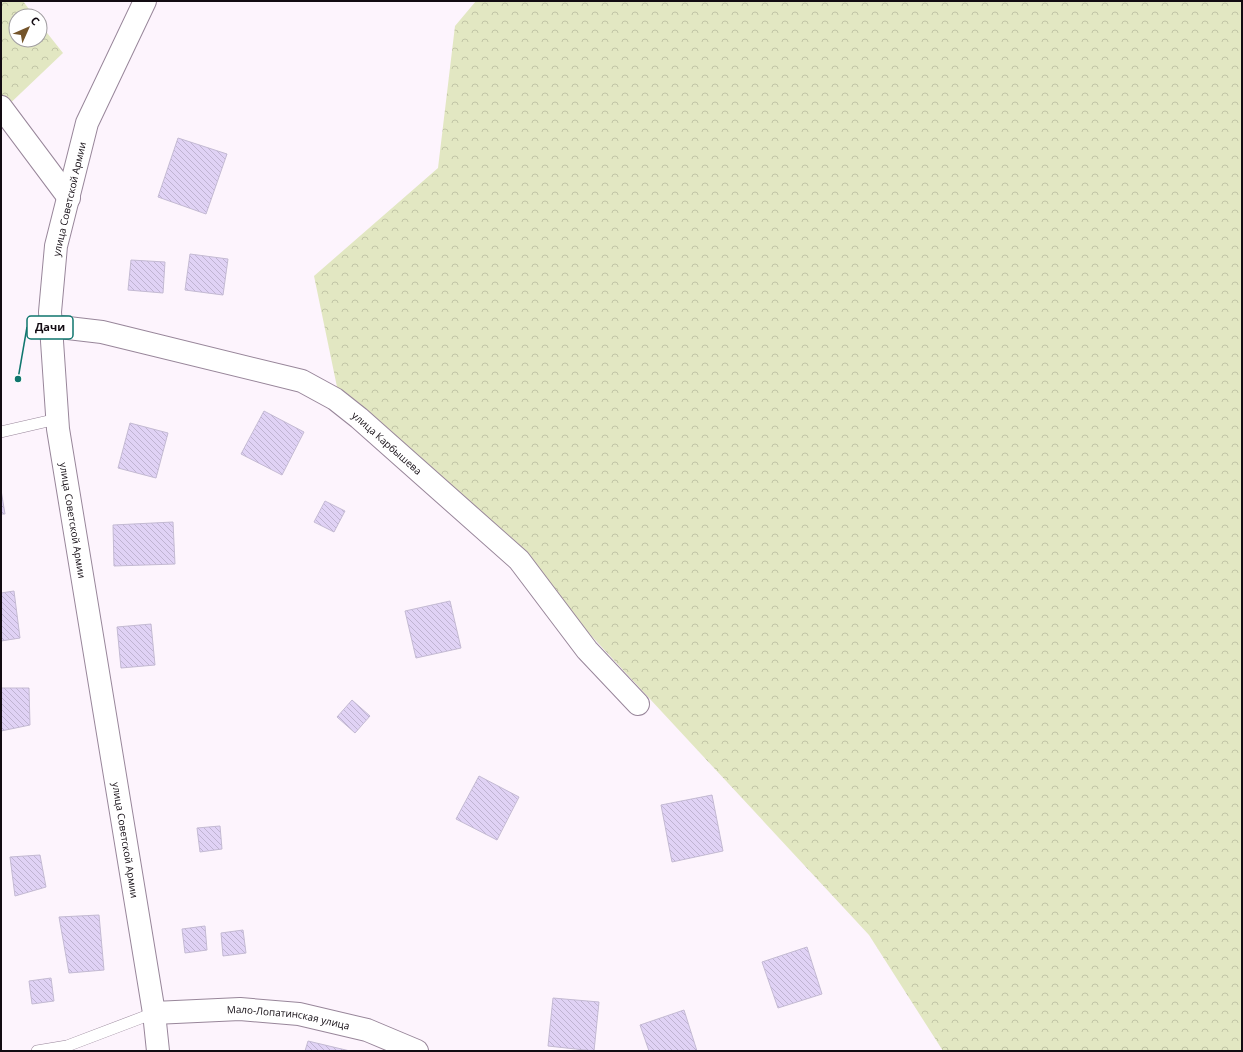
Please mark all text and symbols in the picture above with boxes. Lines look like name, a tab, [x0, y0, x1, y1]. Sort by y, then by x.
north arrow	[8, 8, 48, 48]
text: С	[28, 13, 43, 28]
street label: улица Советской Армии	[49, 140, 89, 258]
callout: Дачи	[27, 316, 73, 339]
text: Дачи	[35, 319, 65, 334]
street label: улица Карбышева	[349, 408, 425, 478]
street label: улица Советской Армии	[57, 461, 89, 579]
street label: улица Советской Армии	[109, 781, 142, 899]
street label: Мало-Лопатинская улица	[226, 1002, 351, 1033]

